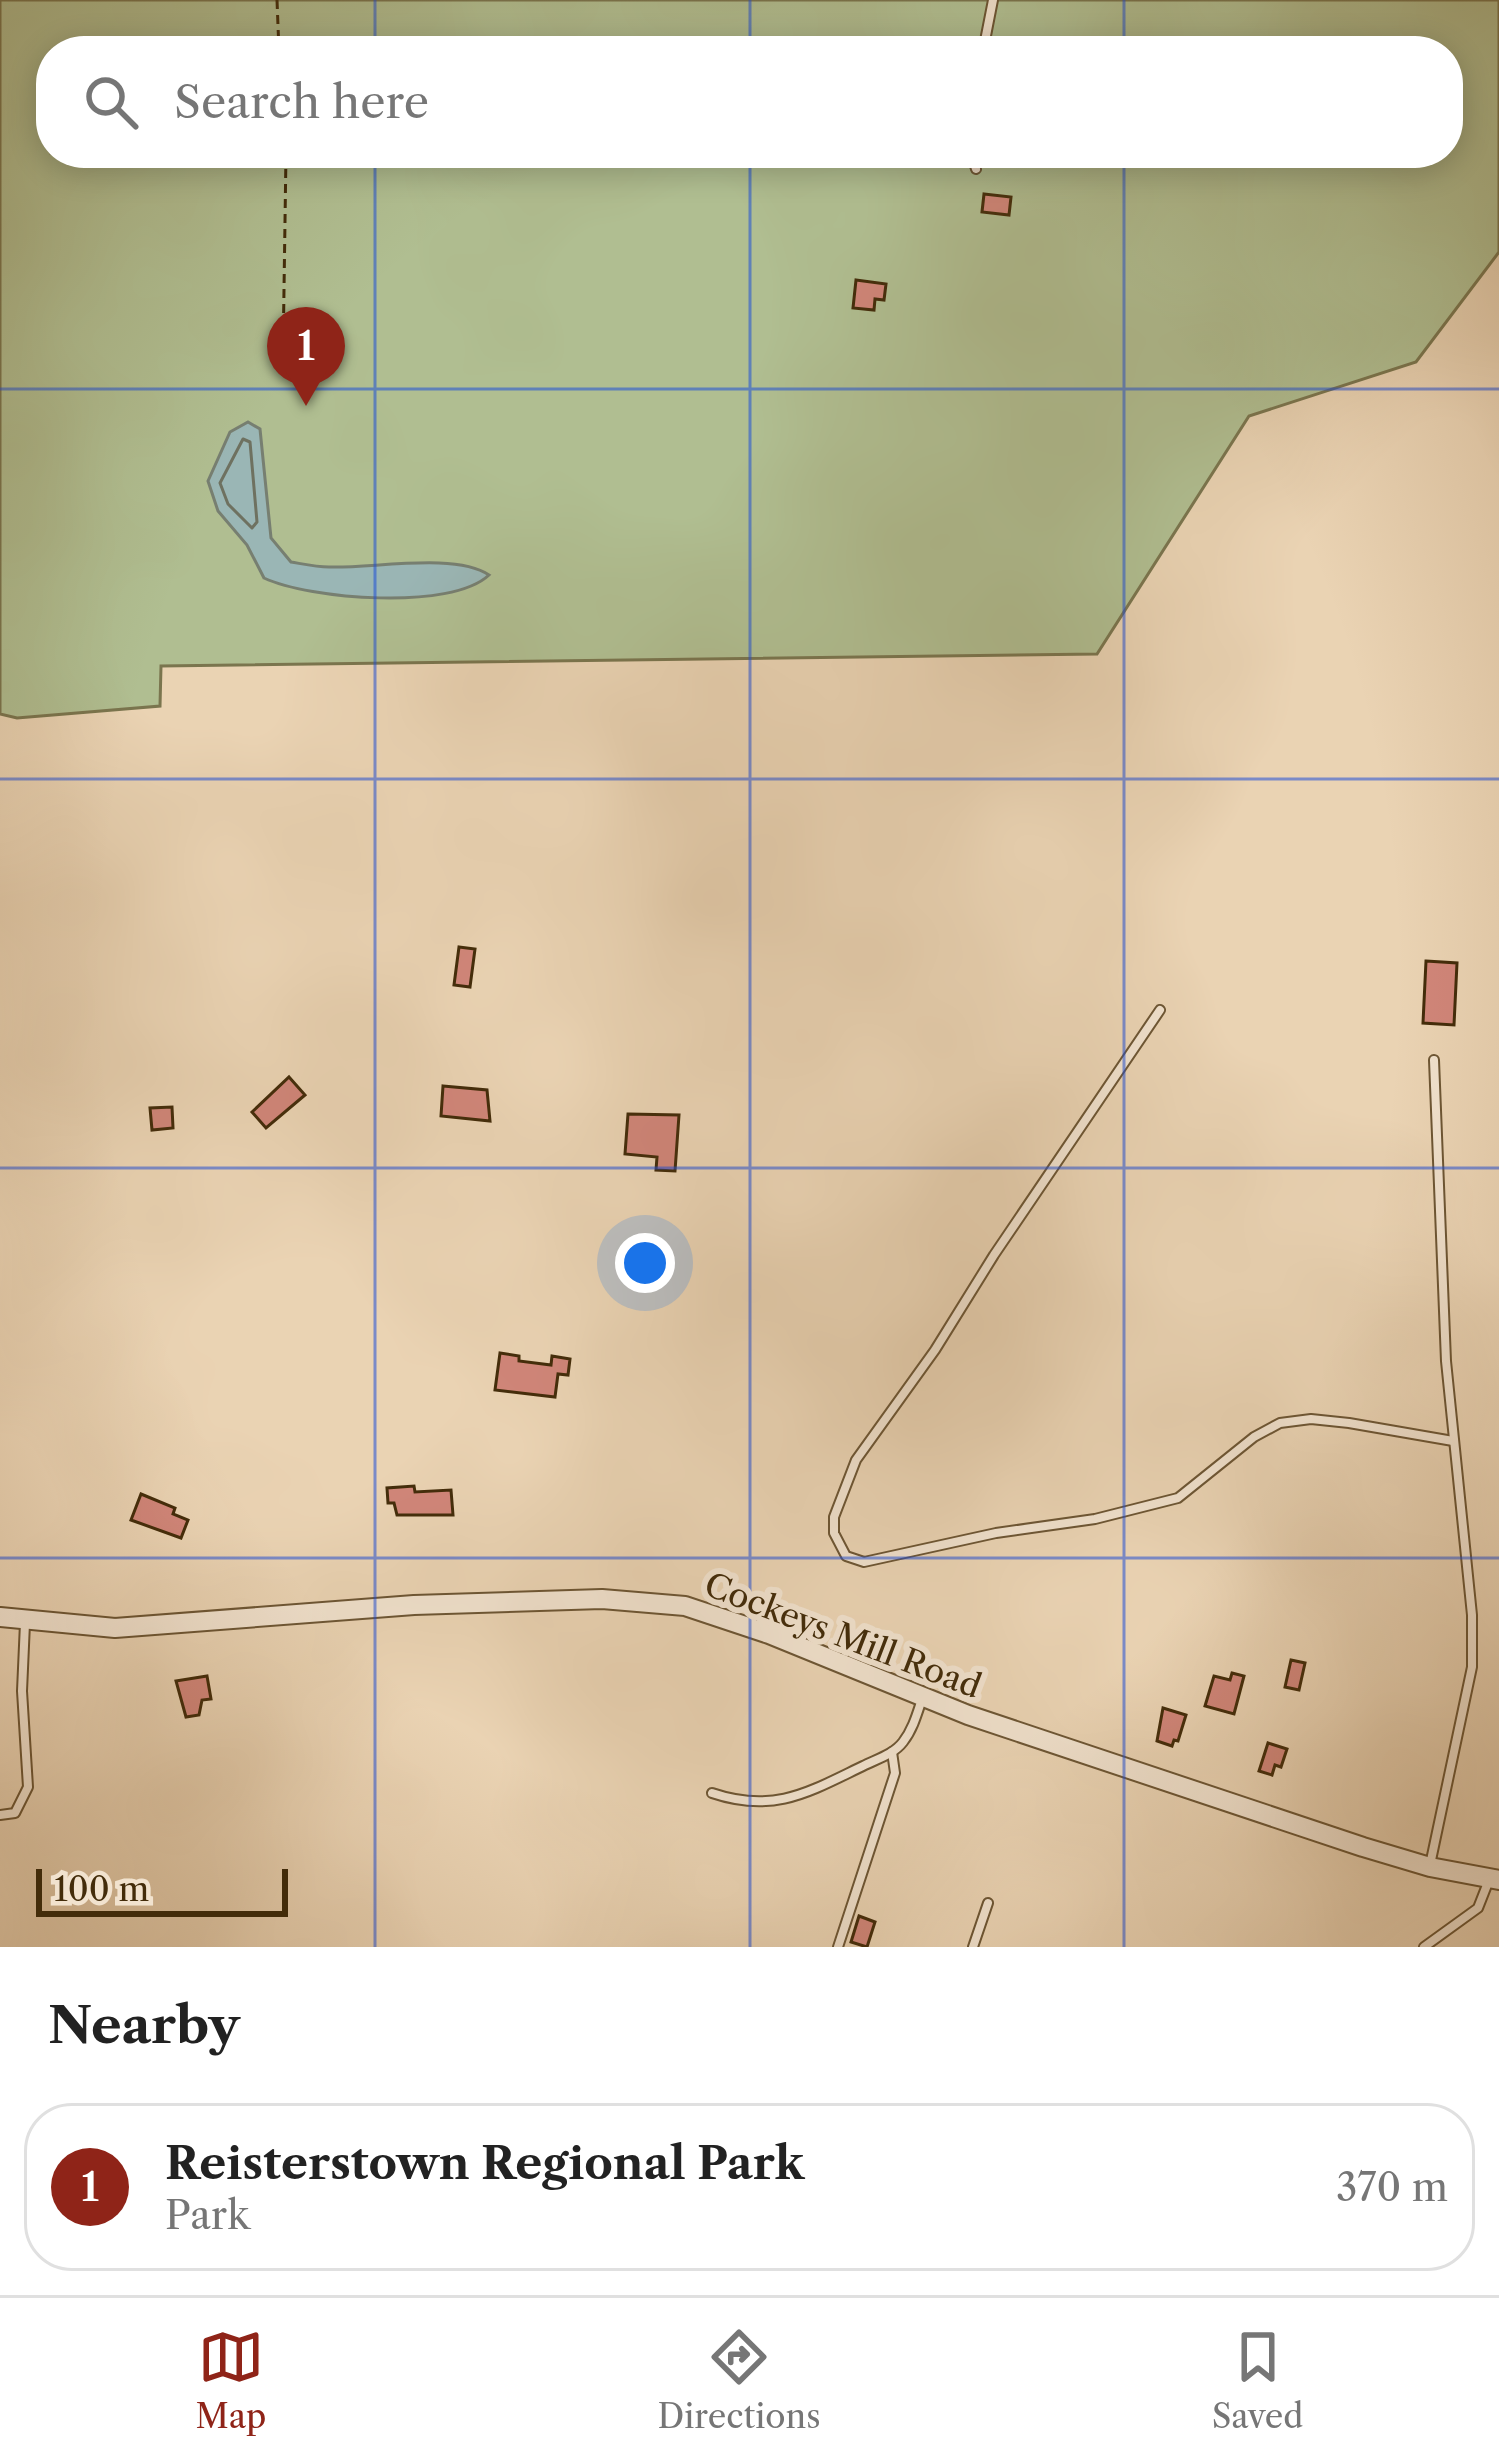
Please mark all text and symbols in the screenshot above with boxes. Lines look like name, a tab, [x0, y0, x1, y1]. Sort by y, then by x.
search box	[36, 36, 1463, 168]
icon: search	[78, 69, 144, 135]
text: Search here	[174, 74, 429, 130]
pin: 1	[267, 307, 345, 406]
your location	[615, 1233, 675, 1293]
street label: Cockeys Mill Road	[699, 1564, 987, 1707]
scale bar	[36, 1863, 288, 1916]
text: 100 m	[54, 1869, 149, 1910]
text: Nearby	[48, 1994, 240, 2056]
text: Reisterstown Regional Park	[165, 2135, 804, 2191]
text: 1	[81, 2163, 99, 2211]
text: 370 m	[1336, 2163, 1448, 2211]
text: Park	[165, 2191, 250, 2239]
tab: Map	[196, 2324, 266, 2437]
tab: Directions	[658, 2324, 821, 2437]
tab: Saved	[1212, 2324, 1303, 2437]

